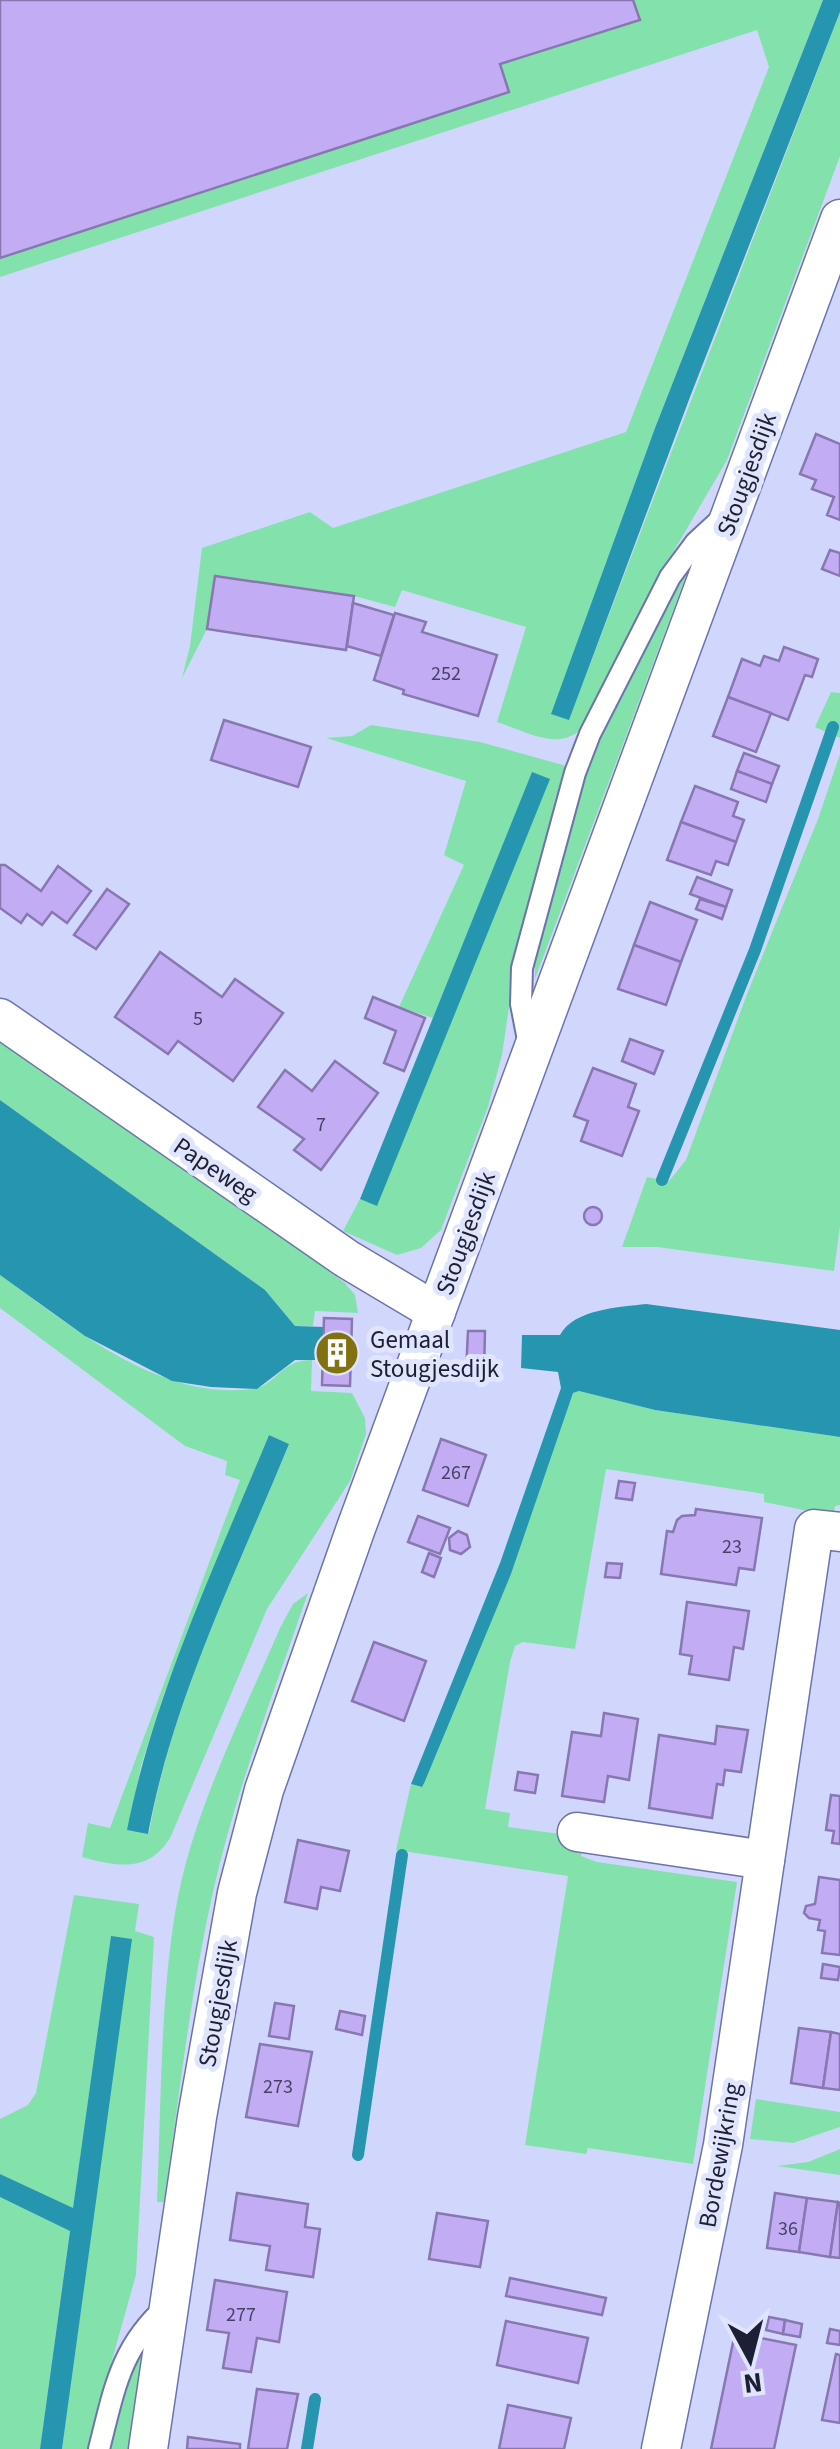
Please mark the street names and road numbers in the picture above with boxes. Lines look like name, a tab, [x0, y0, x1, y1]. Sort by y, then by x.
street label: Stougjesdijk	[708, 407, 786, 541]
street label: Papeweg	[166, 1128, 265, 1211]
street label: Stougjesdijk	[427, 1166, 505, 1300]
street label: Stougjesdijk	[189, 1936, 247, 2070]
street label: Bordewijkring	[690, 2079, 751, 2231]

